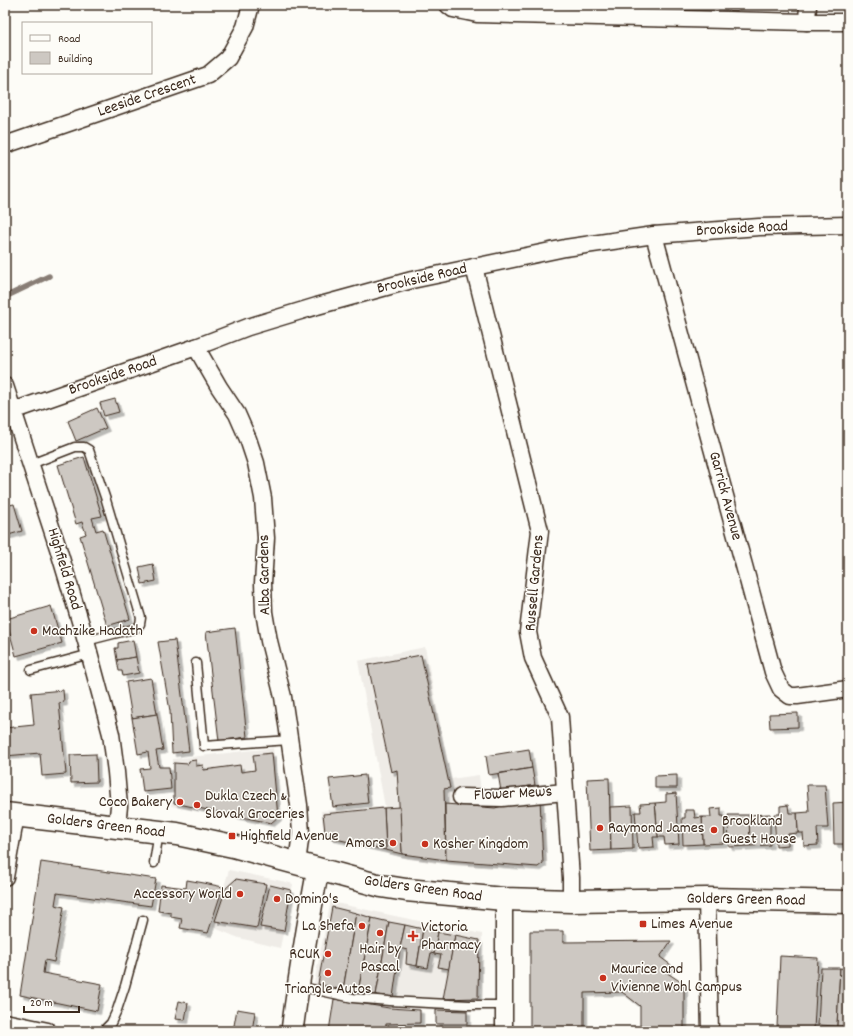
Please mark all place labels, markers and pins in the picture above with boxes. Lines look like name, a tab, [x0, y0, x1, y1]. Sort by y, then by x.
place label: Machzike Hadath	[42, 620, 143, 643]
marker: Machzike Hadath	[29, 626, 39, 636]
place label: Dukla Czech & Slovak Groceries	[205, 785, 305, 826]
place label: Coco Bakery	[99, 791, 173, 814]
marker: Coco Bakery	[175, 797, 185, 807]
marker: Dukla Czech & Slovak Groceries	[192, 800, 202, 810]
place label: Brookland Guest House	[722, 810, 796, 851]
place label: Raymond James	[608, 817, 705, 840]
marker: Raymond James	[595, 823, 605, 833]
place label: Highfield Avenue	[240, 825, 339, 848]
marker: Brookland Guest House	[709, 825, 719, 835]
marker: Highfield Avenue	[227, 831, 237, 841]
place label: Amors	[345, 832, 385, 855]
place label: Kosher Kingdom	[433, 833, 529, 856]
marker: Amors	[388, 838, 398, 848]
marker: Kosher Kingdom	[420, 839, 430, 849]
place label: Accessory World	[133, 883, 232, 906]
place label: Domino's	[285, 888, 339, 911]
marker: Accessory World	[235, 889, 245, 899]
marker: Domino's	[272, 894, 282, 904]
place label: Limes Avenue	[651, 913, 733, 936]
place label: La Shefa	[302, 915, 354, 938]
place label: Victoria Pharmacy	[421, 916, 481, 957]
marker: Limes Avenue	[638, 919, 648, 929]
marker: La Shefa	[357, 921, 367, 931]
marker: Hair by Pascal	[375, 928, 385, 938]
marker: Victoria Pharmacy	[408, 931, 418, 941]
place label: Hair by Pascal	[359, 938, 401, 979]
place label: RCUK	[289, 943, 320, 966]
marker: RCUK	[323, 949, 333, 959]
place label: Maurice and Vivienne Wohl Campus	[611, 958, 743, 999]
marker: Triangle Autos	[323, 968, 333, 978]
marker: Maurice and Vivienne Wohl Campus	[598, 973, 608, 983]
place label: Triangle Autos	[284, 978, 372, 1001]

